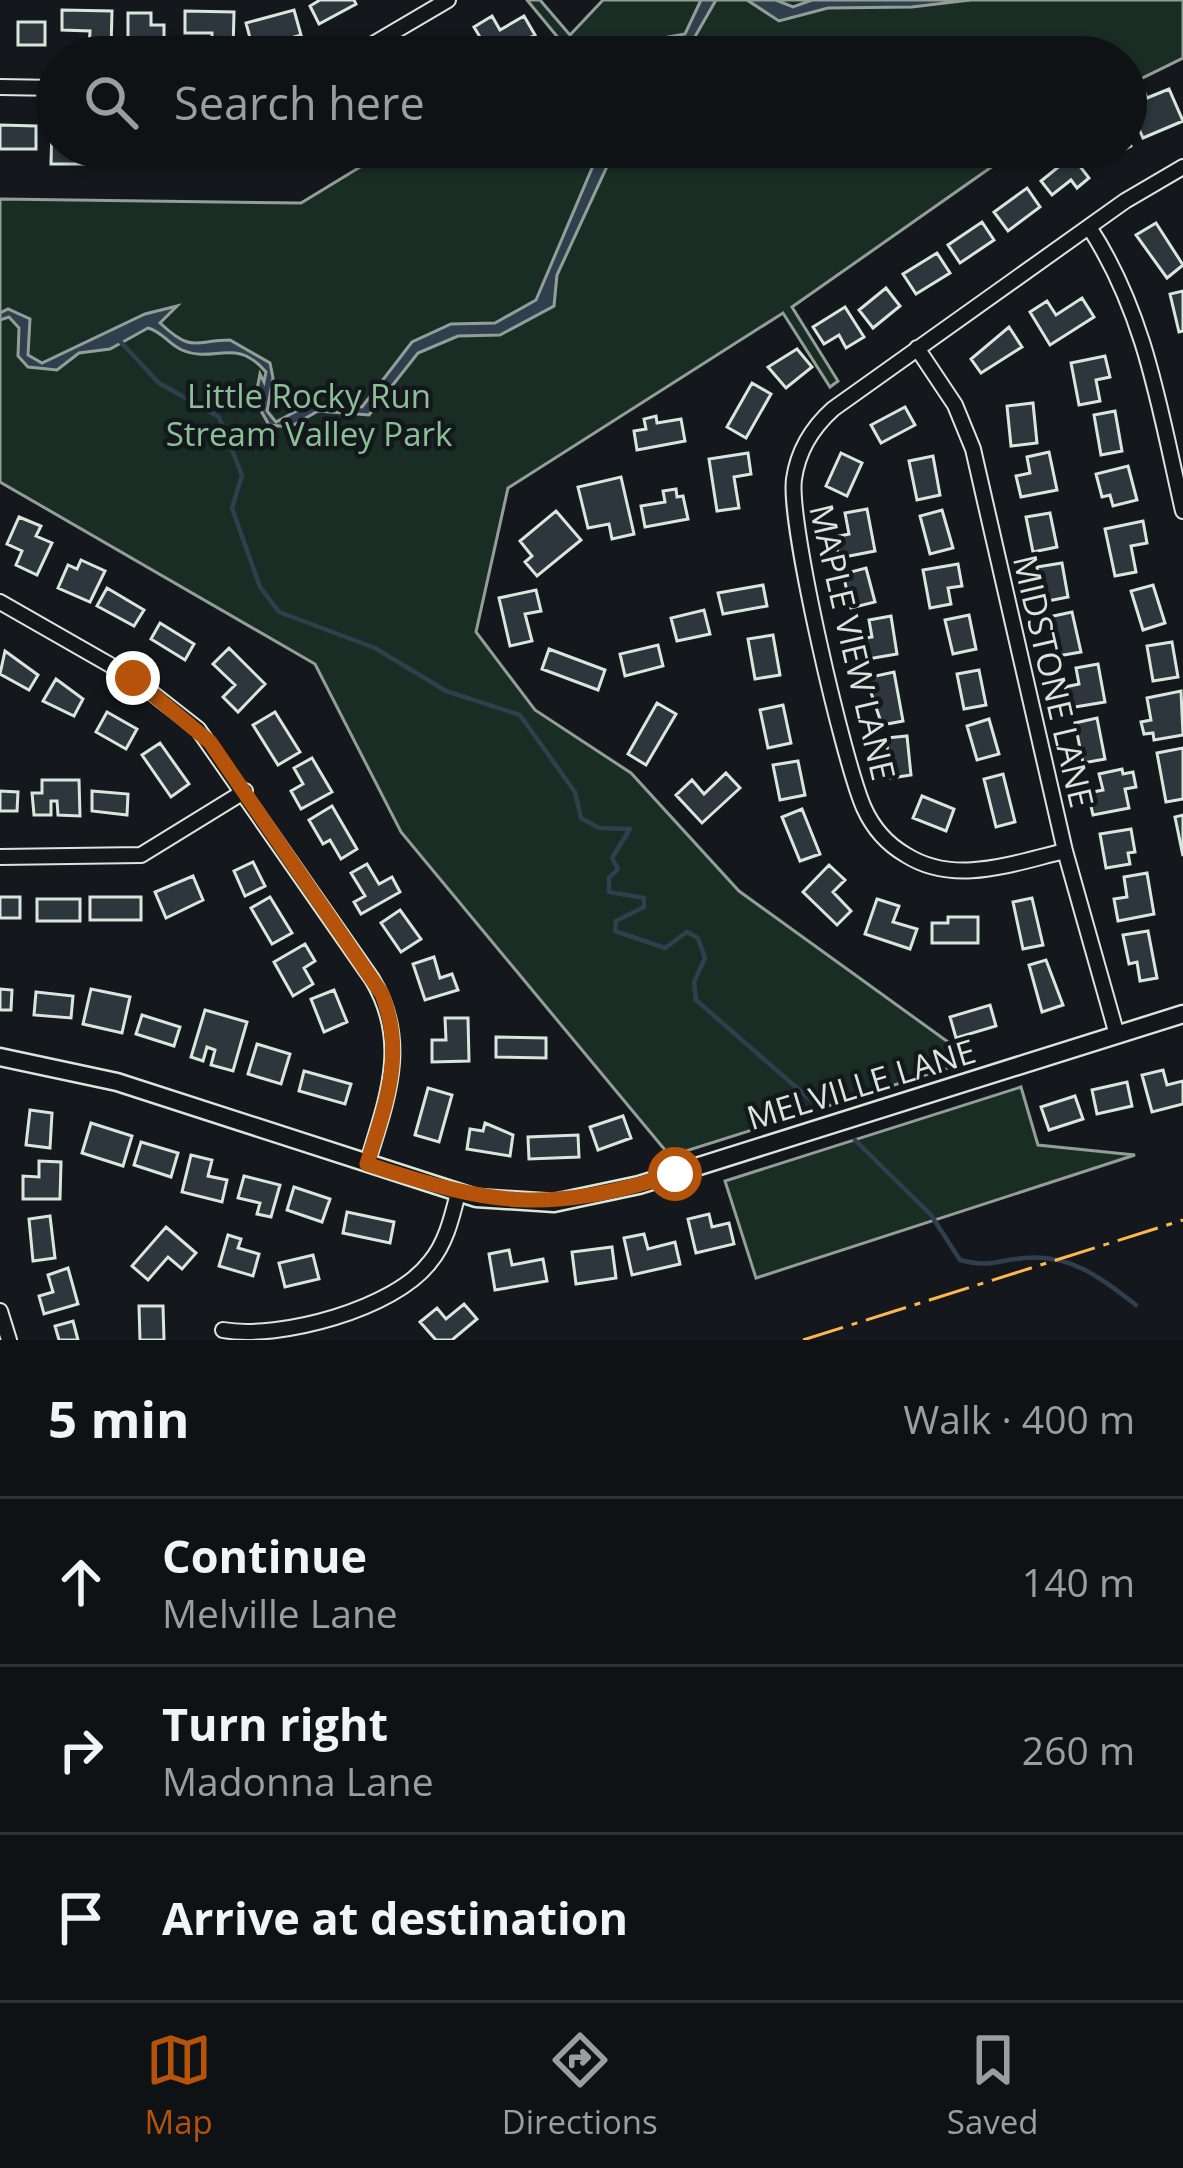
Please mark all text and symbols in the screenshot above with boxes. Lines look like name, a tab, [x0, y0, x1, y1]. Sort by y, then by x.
search box	[36, 36, 1147, 168]
icon: search	[78, 69, 144, 135]
text: Search here	[174, 72, 425, 133]
park label: Little Rocky Run Stream Valley Park	[166, 373, 453, 456]
street label: MAPLE VIEW LANE	[799, 500, 907, 784]
street label: MIDSTONE LANE	[1003, 550, 1105, 812]
route end	[106, 651, 160, 705]
street label: MELVILLE LANE	[741, 1028, 981, 1140]
route start	[648, 1147, 702, 1201]
text: 5 min	[48, 1383, 190, 1453]
text: Walk · 400 m	[903, 1392, 1135, 1445]
text: Continue	[162, 1525, 367, 1586]
icon: ahead	[48, 1549, 114, 1615]
text: 140 m	[1022, 1555, 1135, 1608]
text: Melville Lane	[162, 1586, 398, 1639]
text: Turn right	[162, 1693, 388, 1754]
icon: right	[48, 1717, 114, 1783]
text: 260 m	[1022, 1723, 1135, 1776]
text: Madonna Lane	[162, 1754, 434, 1807]
icon: arrive	[48, 1885, 114, 1951]
text: Arrive at destination	[162, 1887, 628, 1948]
tab: Map	[145, 2027, 213, 2144]
tab: Directions	[502, 2027, 658, 2144]
tab: Saved	[947, 2027, 1038, 2144]

